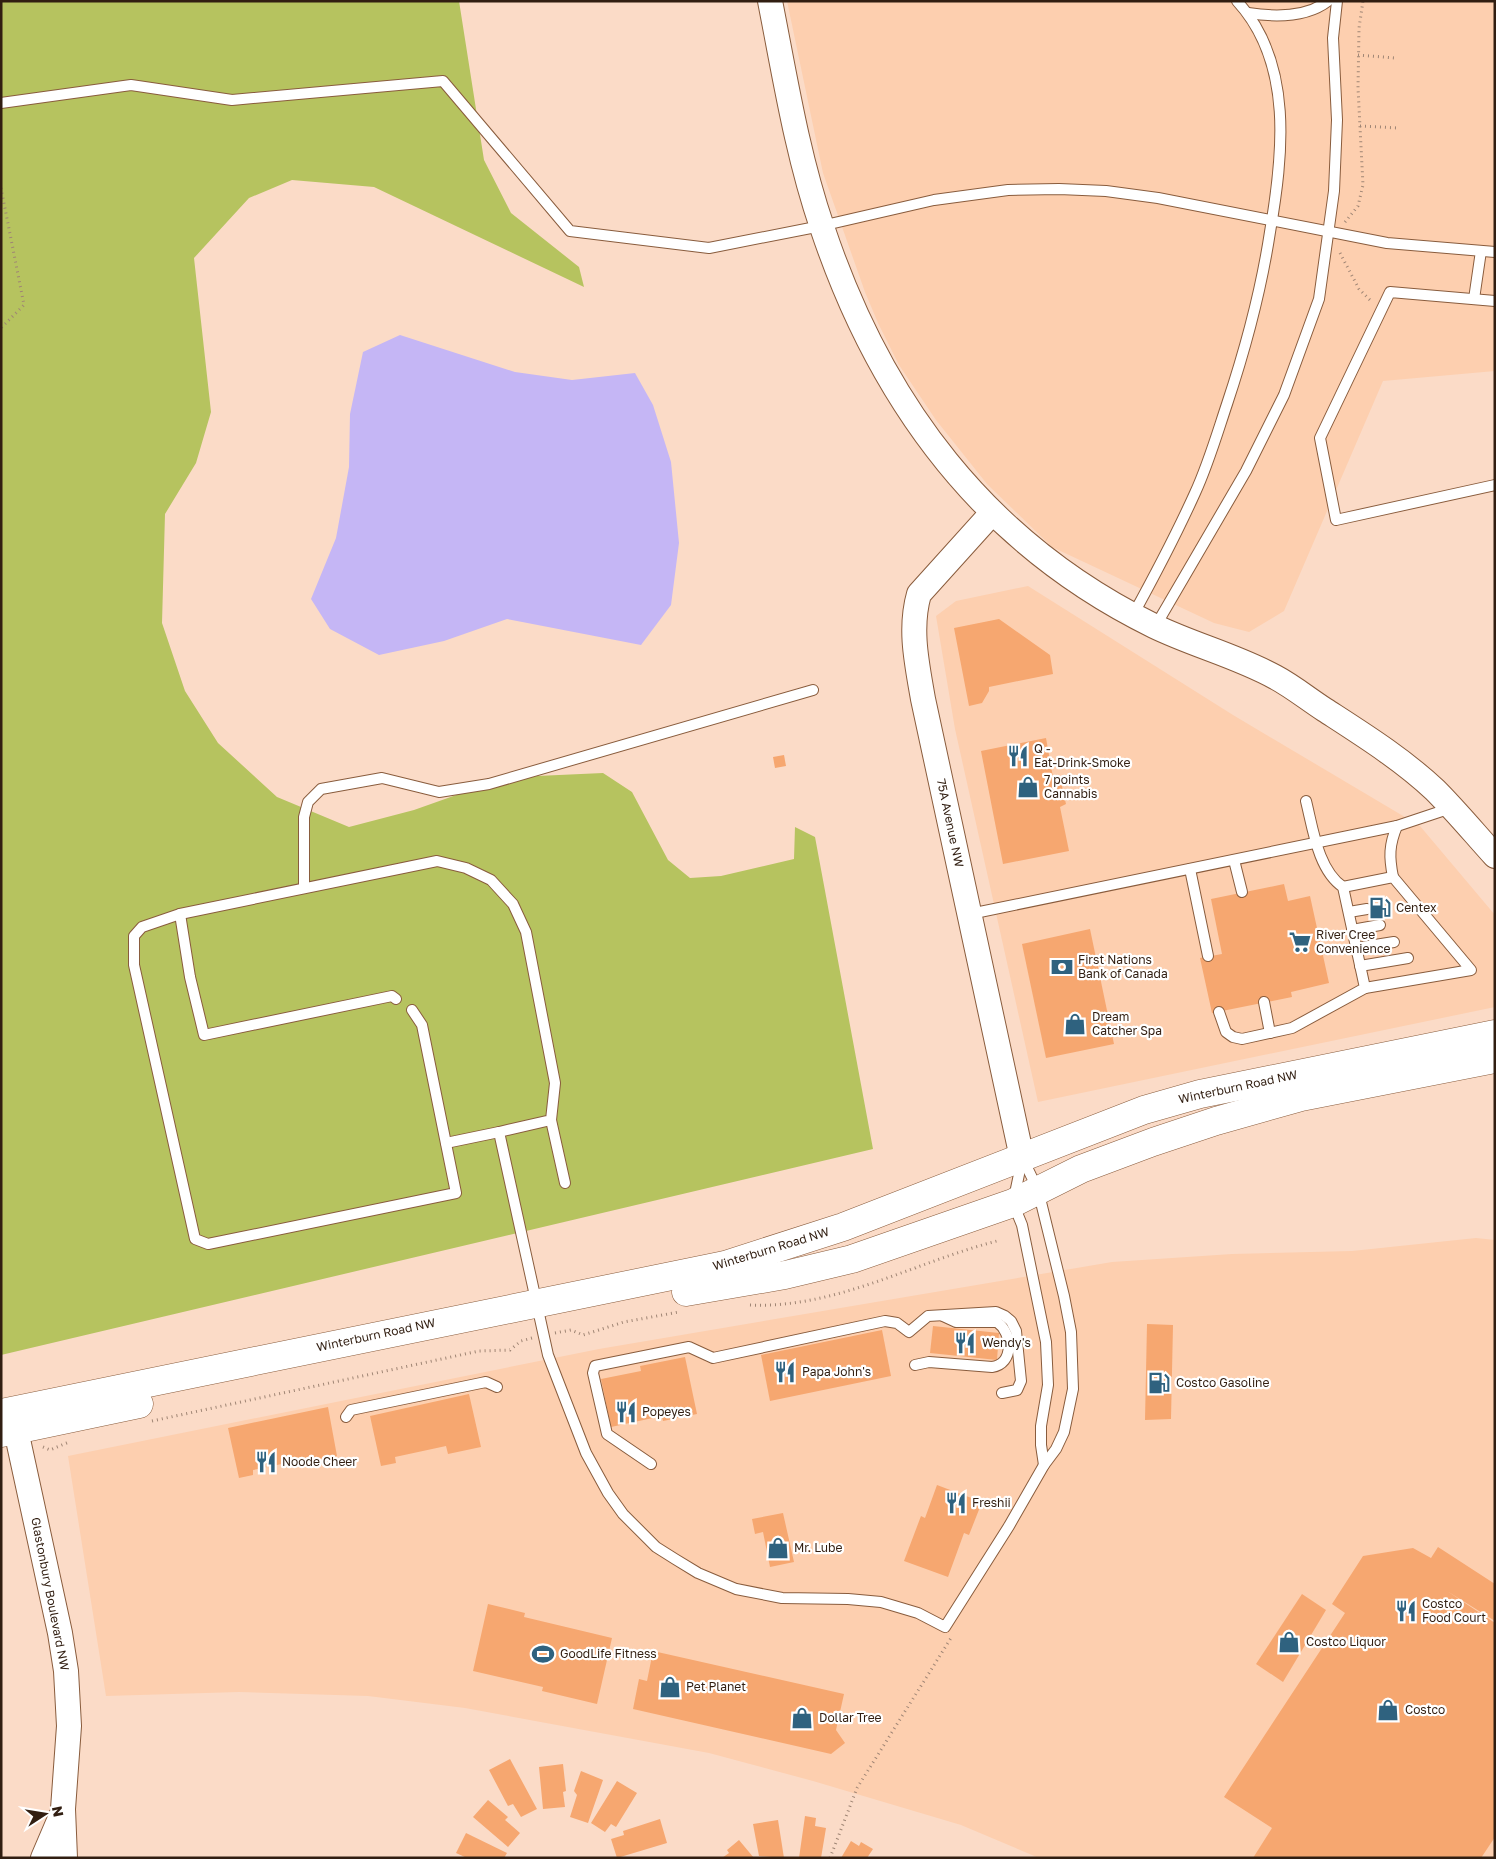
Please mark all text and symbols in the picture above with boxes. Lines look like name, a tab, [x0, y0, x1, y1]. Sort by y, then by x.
place label: Q - Eat-Drink-Smoke	[1034, 741, 1131, 770]
restaurant icon: Q - Eat-Drink-Smoke	[1005, 743, 1031, 769]
place label: 7 points Cannabis	[1044, 772, 1097, 801]
shop icon: 7 points Cannabis	[1015, 774, 1041, 800]
street label: 75A Avenue NW	[934, 777, 967, 869]
fuel station icon: Centex	[1367, 895, 1393, 921]
place label: Centex	[1396, 900, 1437, 915]
place label: River Cree Convenience	[1316, 927, 1390, 956]
supermarket icon: River Cree Convenience	[1287, 929, 1313, 955]
place label: First Nations Bank of Canada	[1078, 952, 1168, 981]
bank icon: First Nations Bank of Canada	[1049, 954, 1075, 980]
place label: Dream Catcher Spa	[1092, 1009, 1162, 1038]
shop icon: Dream Catcher Spa	[1062, 1011, 1088, 1037]
street label: Winterburn Road NW	[1177, 1066, 1299, 1106]
street label: Winterburn Road NW	[711, 1223, 831, 1273]
street label: Winterburn Road NW	[315, 1314, 437, 1354]
restaurant icon: Wendy's	[952, 1330, 978, 1356]
place label: Wendy's	[982, 1335, 1031, 1350]
restaurant icon: Papa John's	[772, 1359, 798, 1385]
place label: Papa John's	[802, 1364, 871, 1379]
fuel station icon: Costco Gasoline	[1146, 1370, 1172, 1396]
place label: Costco Gasoline	[1176, 1375, 1269, 1390]
restaurant icon: Popeyes	[613, 1399, 639, 1425]
place label: Popeyes	[642, 1404, 691, 1419]
restaurant icon: Noode Cheer	[253, 1449, 279, 1475]
place label: Noode Cheer	[282, 1454, 357, 1469]
restaurant icon: Freshii	[943, 1490, 969, 1516]
place label: Freshii	[972, 1495, 1011, 1510]
street label: Glastonbury Boulevard NW	[28, 1516, 73, 1672]
shop icon: Mr. Lube	[765, 1535, 791, 1561]
place label: Mr. Lube	[794, 1540, 842, 1555]
place label: Costco Food Court	[1422, 1596, 1486, 1625]
restaurant icon: Costco Food Court	[1393, 1598, 1419, 1624]
shop icon: Costco Liquor	[1276, 1629, 1302, 1655]
place label: Costco Liquor	[1306, 1634, 1386, 1649]
sports icon: GoodLife Fitness	[530, 1641, 556, 1667]
place label: GoodLife Fitness	[560, 1646, 657, 1661]
shop icon: Pet Planet	[657, 1674, 683, 1700]
place label: Pet Planet	[686, 1679, 746, 1694]
shop icon: Costco	[1375, 1697, 1401, 1723]
place label: Costco	[1405, 1702, 1445, 1717]
shop icon: Dollar Tree	[789, 1705, 815, 1731]
place label: Dollar Tree	[819, 1710, 882, 1725]
north arrow	[20, 1789, 70, 1839]
text: N	[49, 1804, 68, 1818]

